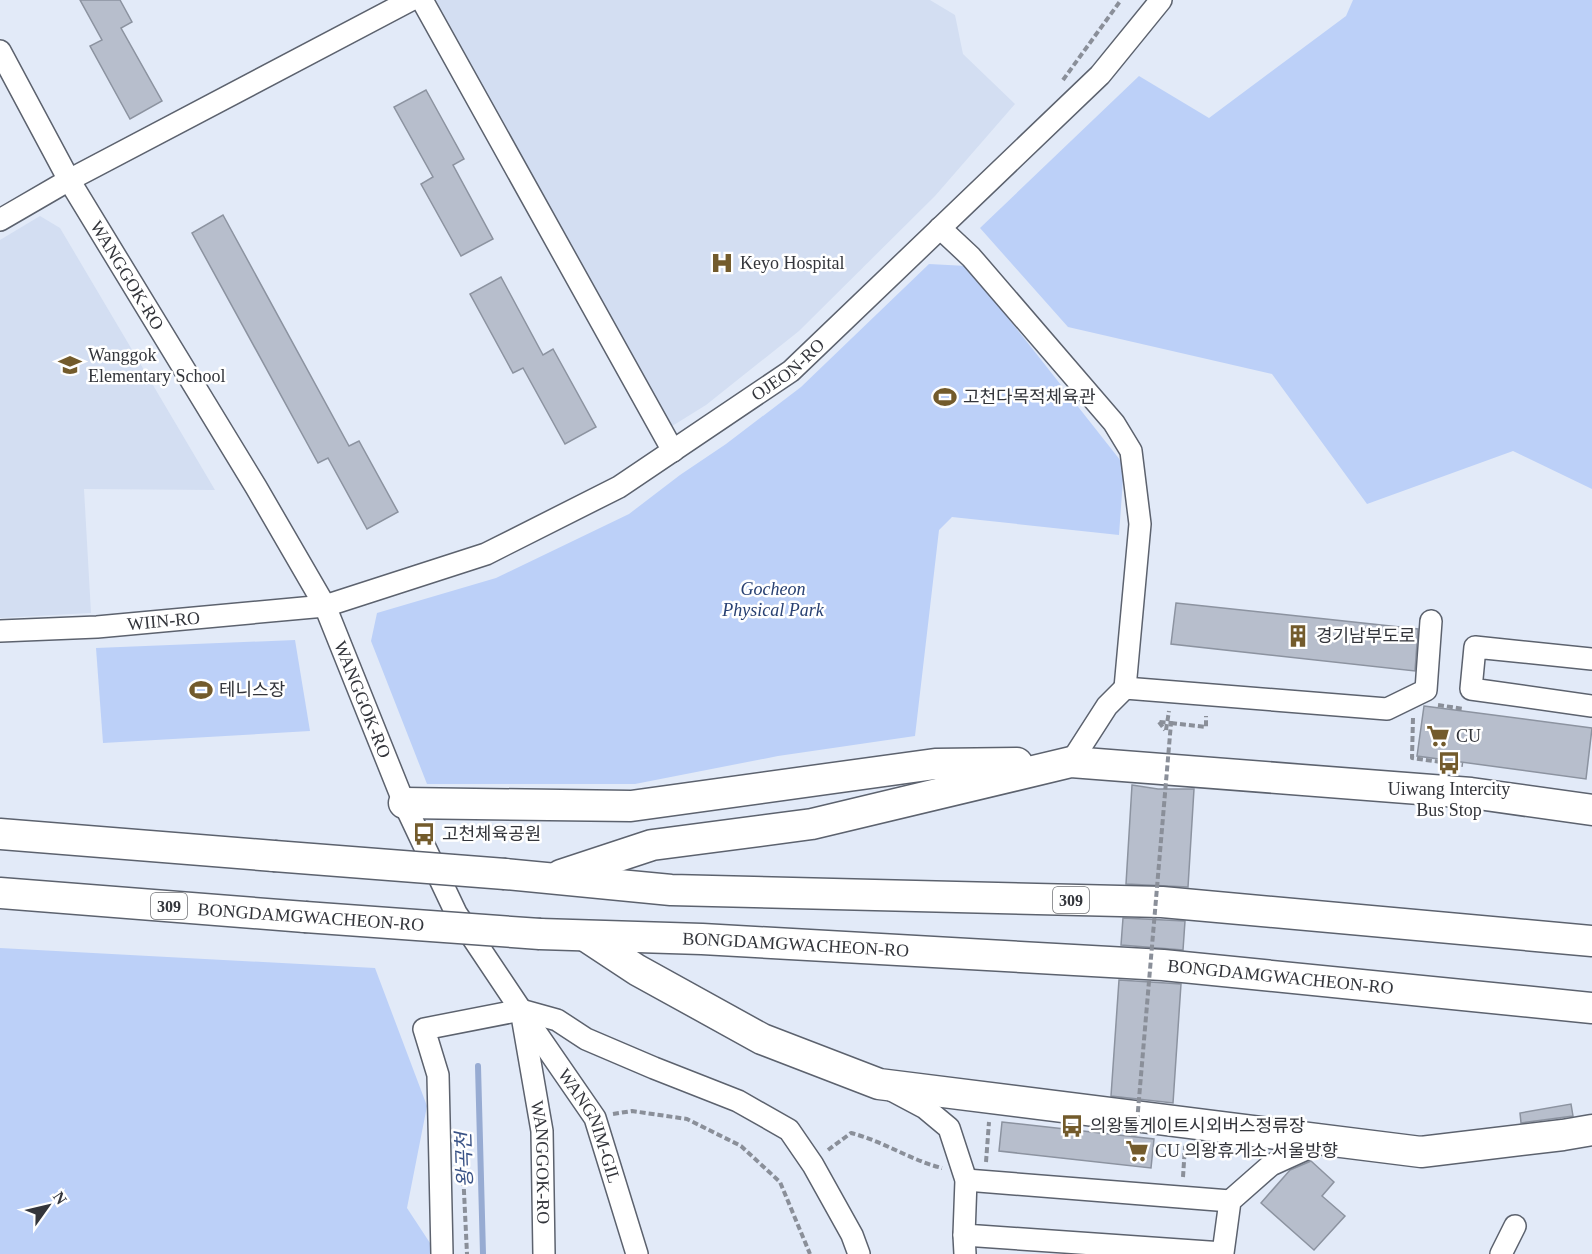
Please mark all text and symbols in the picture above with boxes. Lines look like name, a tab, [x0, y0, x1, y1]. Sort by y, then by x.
street label: WANGGOK-RO	[86, 217, 168, 334]
hospital icon: Keyo Hospital	[709, 250, 735, 276]
place label: Keyo Hospital	[740, 253, 844, 273]
street label: OJEON-RO	[748, 334, 829, 405]
place label: Wanggok Elementary School	[88, 345, 225, 386]
school or university icon: Wanggok Elementary School	[57, 352, 83, 378]
sports icon: 고천다목적체육관	[932, 384, 958, 410]
place label: 고천다목적체육관	[963, 387, 1096, 407]
park label: Gocheon Physical Park	[721, 579, 825, 620]
street label: WIIN-RO	[126, 608, 201, 634]
building icon: 경기남부도로	[1285, 623, 1311, 649]
place label: 경기남부도로	[1316, 626, 1415, 646]
street label: WANGGOK-RO	[330, 638, 395, 761]
sports icon: 테니스장	[188, 677, 214, 703]
place label: 테니스장	[219, 680, 285, 700]
supermarket icon: CU	[1425, 723, 1451, 749]
place label: CU	[1456, 726, 1481, 746]
bus stop icon: Uiwang Intercity Bus Stop	[1436, 750, 1462, 776]
place label: Uiwang Intercity Bus Stop	[1388, 779, 1510, 820]
bus stop icon: 고천체육공원	[411, 821, 437, 847]
place label: 고천체육공원	[442, 824, 541, 844]
road number: 309	[1053, 887, 1089, 913]
road number: 309	[151, 893, 187, 919]
street label: BONGDAMGWACHEON-RO	[197, 899, 425, 935]
street label: BONGDAMGWACHEON-RO	[682, 928, 910, 961]
street label: BONGDAMGWACHEON-RO	[1167, 956, 1395, 998]
street label: WANGNIM-GIL	[554, 1065, 624, 1185]
street label: WANGGOK-RO	[527, 1099, 554, 1224]
bus stop icon: 의왕톨게이트시외버스정류장	[1059, 1113, 1085, 1139]
place label: 의왕톨게이트시외버스정류장	[1090, 1116, 1305, 1136]
water label: 왕곡천	[452, 1129, 476, 1188]
supermarket icon: CU 의왕휴게소 서울방향	[1124, 1138, 1150, 1164]
place label: CU 의왕휴게소 서울방향	[1155, 1141, 1338, 1161]
north arrow	[18, 1176, 78, 1236]
text: N	[50, 1188, 71, 1208]

